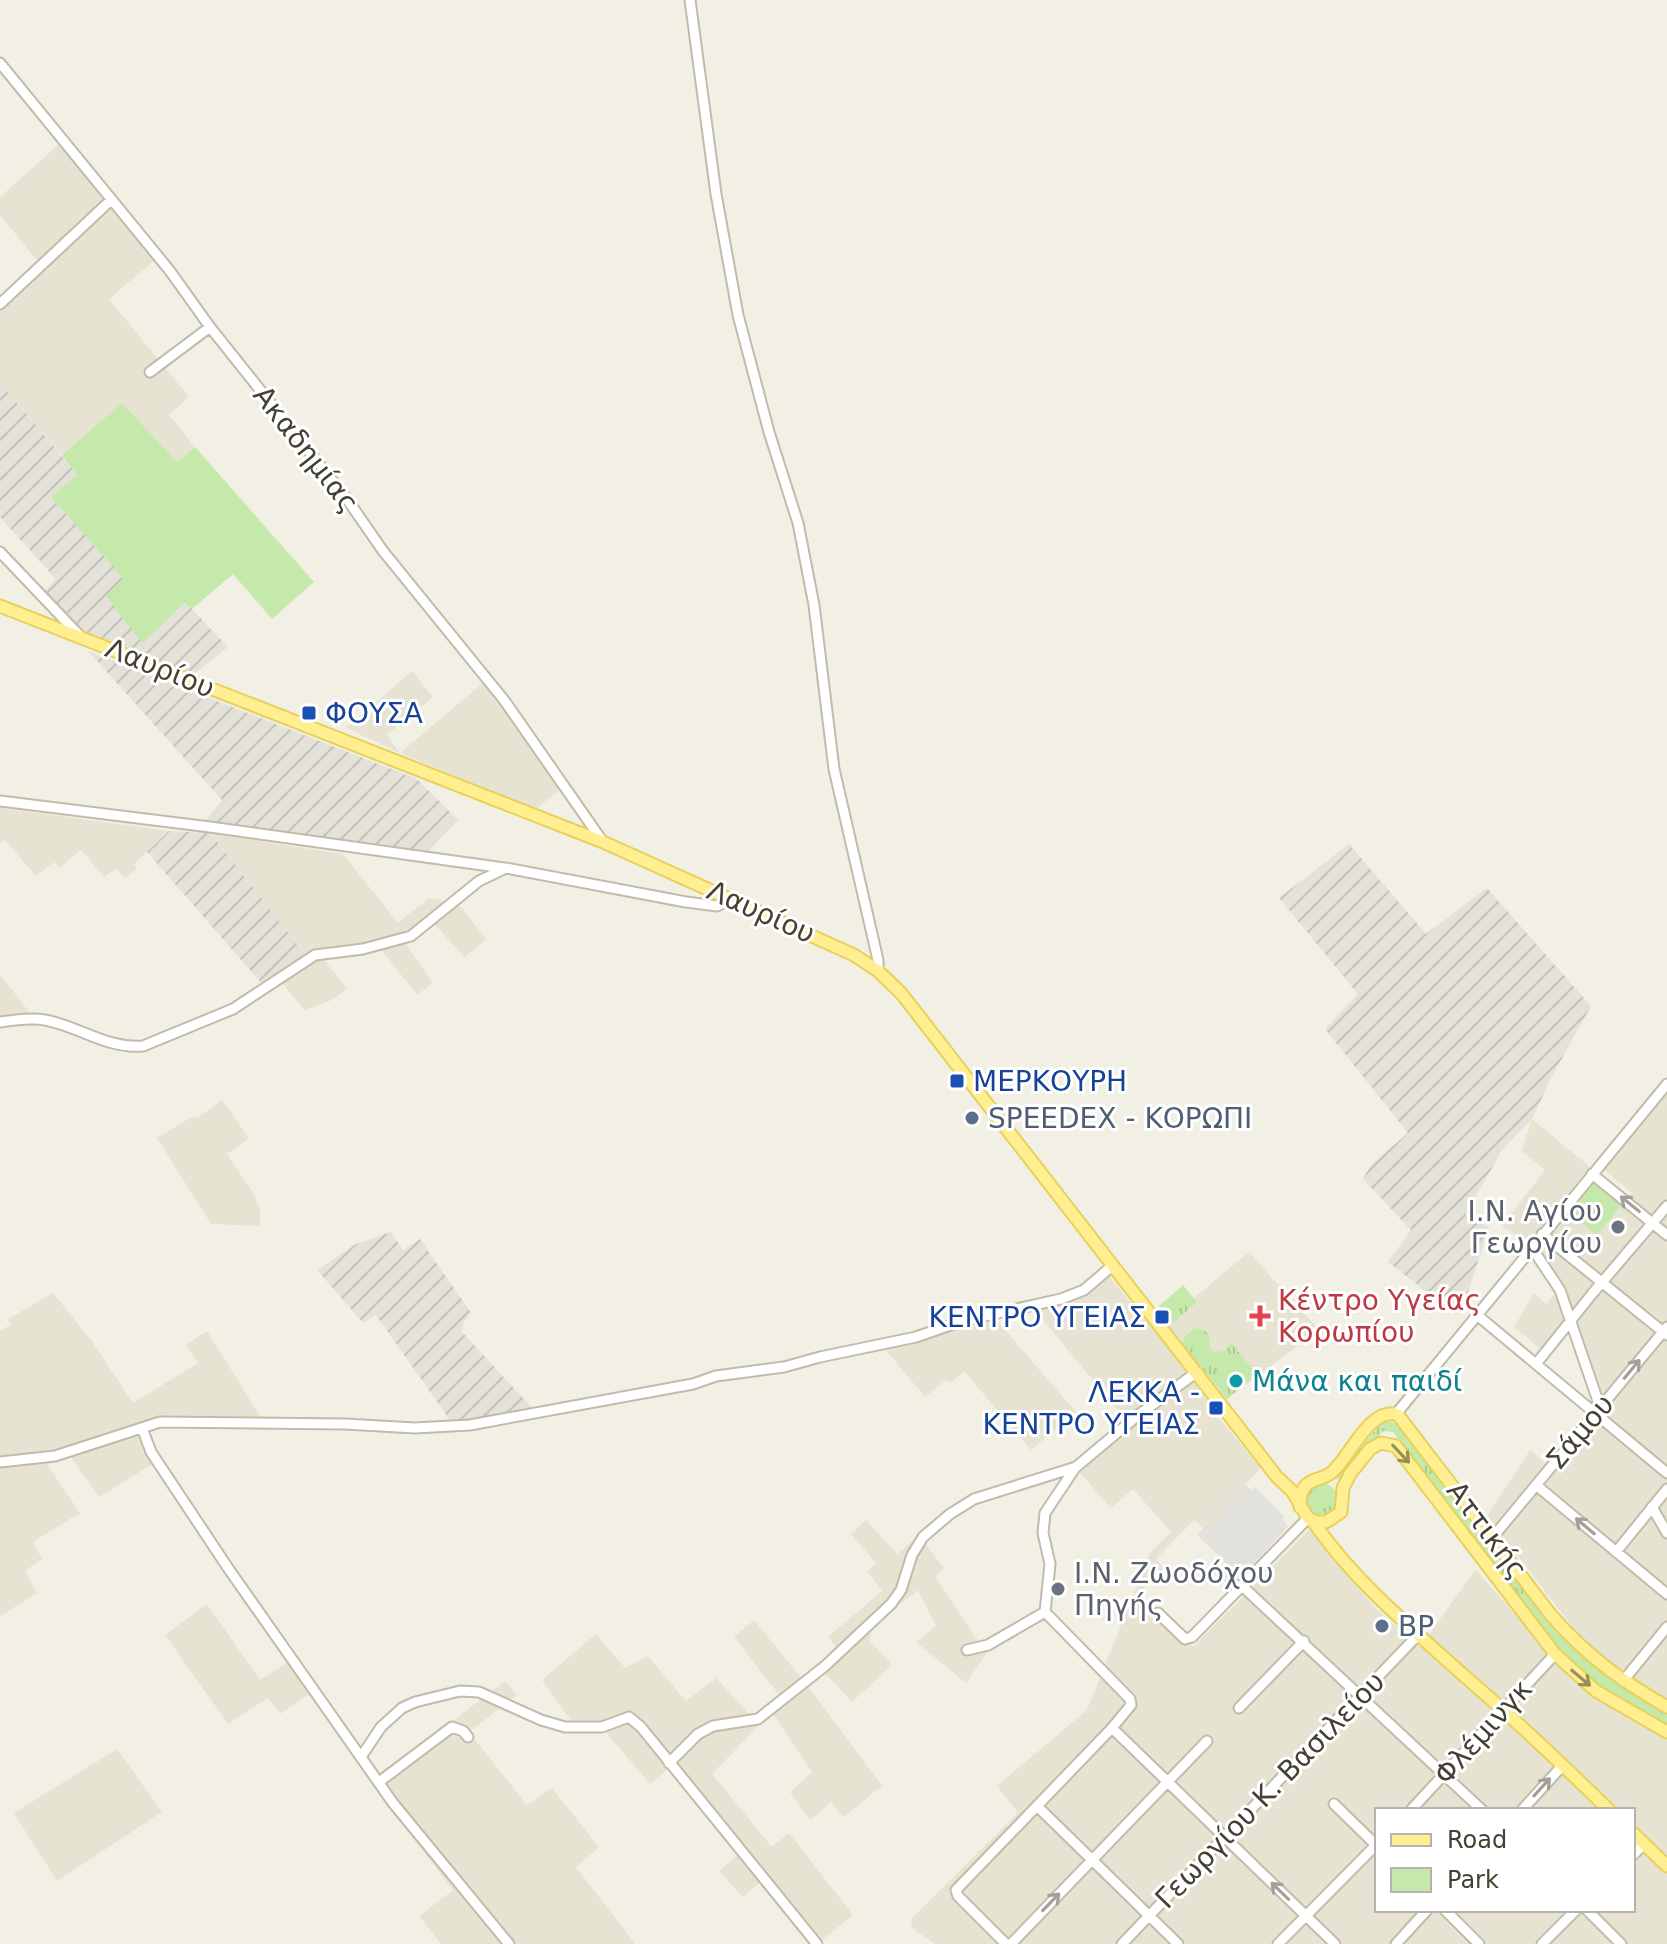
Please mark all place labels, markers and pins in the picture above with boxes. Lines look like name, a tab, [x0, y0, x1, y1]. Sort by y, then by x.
place label: ΦΟΥΣΑ	[325, 697, 423, 730]
marker: ΦΟΥΣΑ	[300, 704, 318, 722]
place label: ΜΕΡΚΟΥΡΗ	[973, 1065, 1127, 1098]
marker: ΜΕΡΚΟΥΡΗ	[948, 1072, 966, 1090]
place label: SPEEDEX - ΚΟΡΩΠΙ	[988, 1102, 1252, 1135]
marker: SPEEDEX - ΚΟΡΩΠΙ	[963, 1109, 981, 1127]
place label: Ι.Ν. Αγίου Γεωργίου	[1468, 1195, 1602, 1260]
marker: Ι.Ν. Αγίου Γεωργίου	[1609, 1218, 1627, 1236]
place label: Κέντρο Υγείας Κορωπίου	[1278, 1284, 1481, 1349]
place label: ΚΕΝΤΡΟ ΥΓΕΙΑΣ	[929, 1301, 1146, 1334]
marker: Κέντρο Υγείας Κορωπίου	[1249, 1305, 1271, 1327]
marker: ΚΕΝΤΡΟ ΥΓΕΙΑΣ	[1153, 1308, 1171, 1326]
place label: Μάνα και παιδί	[1252, 1365, 1463, 1398]
marker: Μάνα και παιδί	[1227, 1372, 1245, 1390]
place label: ΛΕΚΚΑ - ΚΕΝΤΡΟ ΥΓΕΙΑΣ	[983, 1376, 1200, 1441]
marker: ΛΕΚΚΑ - ΚΕΝΤΡΟ ΥΓΕΙΑΣ	[1207, 1399, 1225, 1417]
place label: Ι.Ν. Ζωοδόχου Πηγής	[1074, 1557, 1273, 1622]
marker: Ι.Ν. Ζωοδόχου Πηγής	[1049, 1580, 1067, 1598]
place label: BP	[1398, 1610, 1434, 1643]
marker: BP	[1373, 1617, 1391, 1635]

